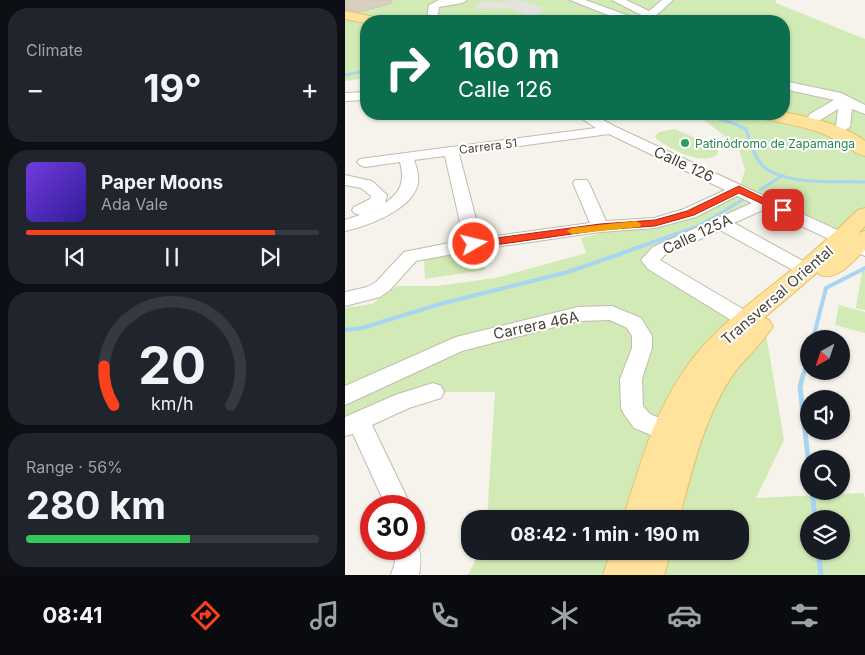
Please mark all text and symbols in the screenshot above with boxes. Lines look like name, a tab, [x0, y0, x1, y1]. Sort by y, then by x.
text: 160 m	[458, 34, 560, 76]
icon: right	[375, 35, 440, 100]
text: Climate	[26, 40, 83, 60]
text: 19°	[143, 65, 202, 111]
text: −	[26, 72, 45, 106]
text: +	[300, 72, 319, 106]
text: Calle 126	[458, 76, 552, 102]
street label: Carrera 51	[458, 135, 518, 157]
place label: Patinódromo de Zapamanga	[695, 136, 855, 151]
marker: Patinódromo de Zapamanga	[679, 137, 691, 149]
street label: Calle 126	[651, 142, 717, 186]
text: Paper Moons	[101, 171, 223, 194]
pin	[762, 189, 804, 231]
text: Ada Vale	[101, 194, 168, 214]
icon: arrive	[769, 196, 797, 224]
street label: Calle 125A	[659, 210, 735, 258]
position arrow	[447, 217, 499, 269]
street label: Transversal Oriental	[717, 241, 837, 349]
icon: previous	[61, 243, 89, 271]
icon: pause	[158, 243, 186, 271]
icon: next	[256, 243, 284, 271]
street label: Carrera 46A	[491, 307, 581, 343]
north arrow	[800, 330, 850, 380]
map controls	[800, 330, 850, 560]
text: 20	[139, 334, 206, 397]
button: sound	[800, 390, 850, 440]
text: km/h	[151, 393, 194, 414]
button: search	[800, 450, 850, 500]
text: Range · 56%	[26, 457, 123, 477]
text: 280 km	[26, 482, 166, 528]
speed limit sign: 30	[360, 495, 425, 560]
button: layers	[800, 510, 850, 560]
text: 08:42 · 1 min · 190 m	[510, 523, 700, 546]
icon: directions	[188, 598, 223, 633]
icon: music	[307, 598, 342, 633]
icon: phone	[427, 598, 462, 633]
icon: climate	[547, 598, 582, 633]
icon: car	[667, 598, 702, 633]
icon: filters	[787, 598, 822, 633]
text: 08:41	[42, 602, 103, 628]

